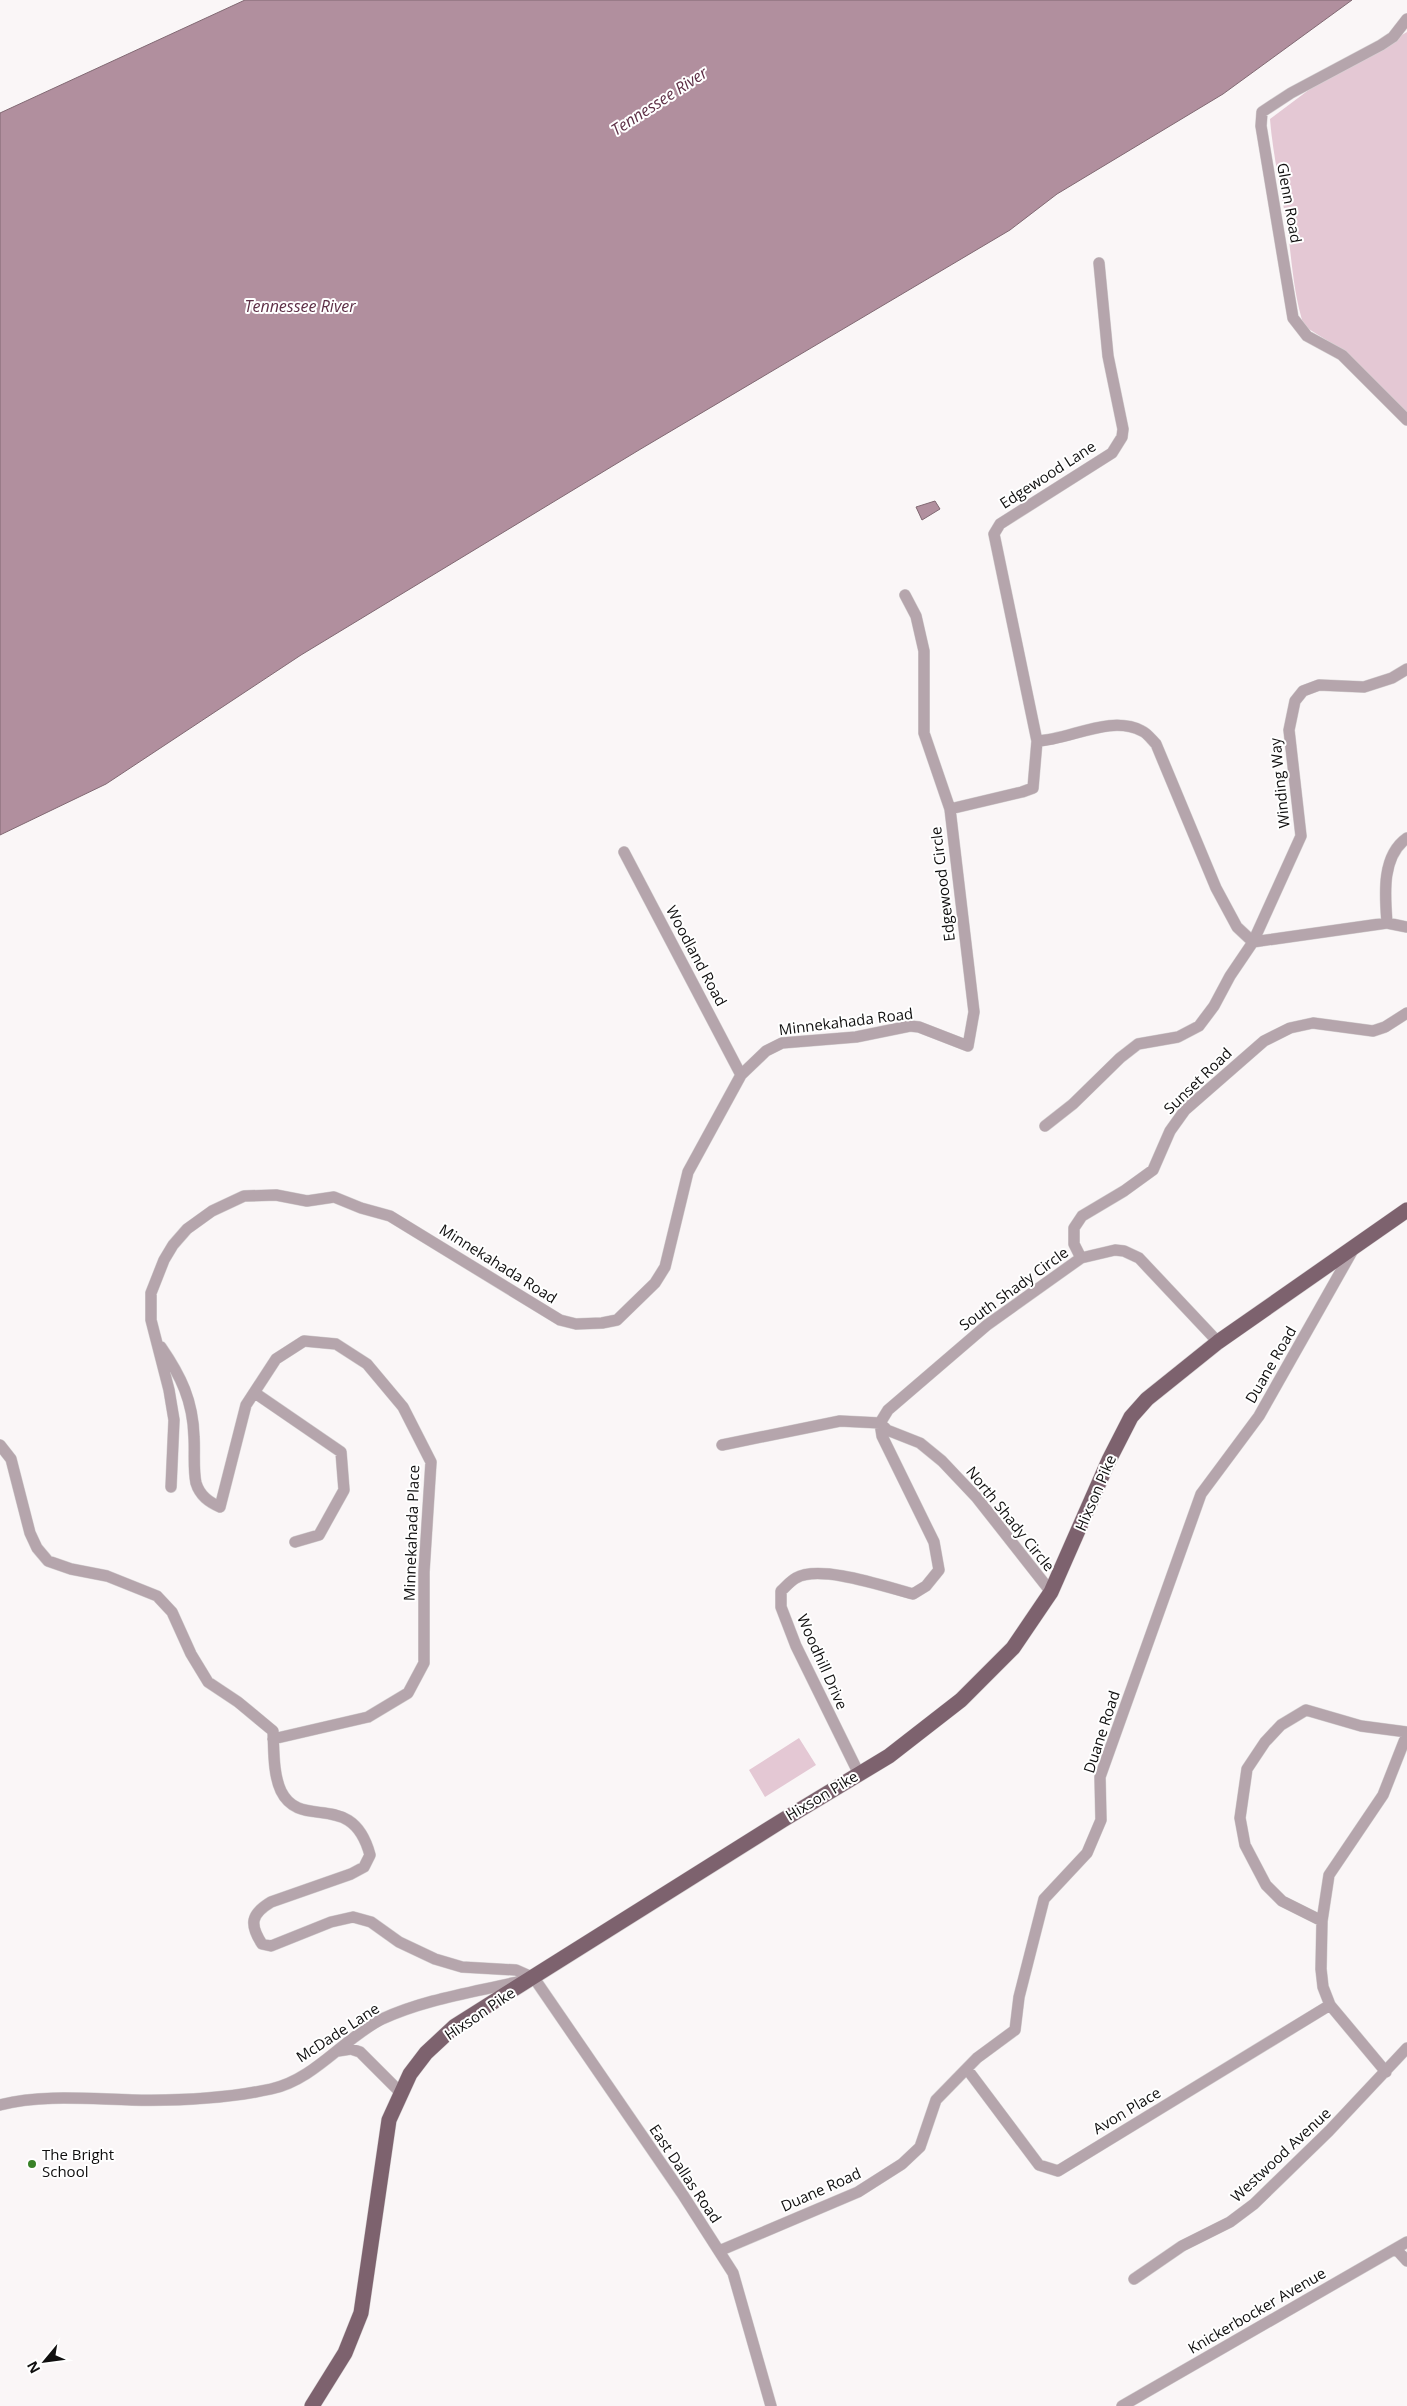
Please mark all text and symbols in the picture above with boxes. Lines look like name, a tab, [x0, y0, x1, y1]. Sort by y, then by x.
water label: Tennessee River	[606, 61, 712, 140]
street label: Glenn Road	[1273, 161, 1307, 245]
water label: Tennessee River	[244, 295, 356, 317]
street label: Edgewood Lane	[996, 436, 1099, 513]
street label: Winding Way	[1264, 736, 1294, 829]
street label: Edgewood Circle	[925, 826, 959, 943]
street label: Woodland Road	[662, 902, 732, 1009]
street label: Minnekahada Road	[778, 1003, 914, 1039]
street label: Sunset Road	[1159, 1043, 1236, 1118]
street label: Minnekahada Road	[436, 1219, 561, 1307]
street label: South Shady Circle	[955, 1242, 1072, 1334]
street label: Duane Road	[1240, 1322, 1300, 1407]
street label: Hixson Pike	[1070, 1451, 1120, 1534]
street label: North Shady Circle	[962, 1462, 1059, 1575]
street label: Minnekahada Place	[399, 1465, 423, 1601]
street label: Woodhill Drive	[793, 1611, 853, 1712]
street label: Duane Road	[1078, 1688, 1124, 1776]
street label: Hixson Pike	[782, 1766, 861, 1825]
street label: Hixson Pike	[440, 1982, 519, 2044]
street label: McDade Lane	[292, 1998, 383, 2066]
street label: Avon Place	[1089, 2082, 1164, 2138]
street label: Westwood Avenue	[1226, 2103, 1335, 2206]
street label: East Dallas Road	[645, 2120, 726, 2227]
place label: The Bright School	[42, 2144, 114, 2181]
marker: The Bright School	[26, 2158, 38, 2170]
street label: Duane Road	[777, 2163, 864, 2216]
street label: Knickerbocker Avenue	[1184, 2263, 1329, 2358]
north arrow	[20, 2336, 70, 2386]
text: N	[22, 2358, 44, 2377]

